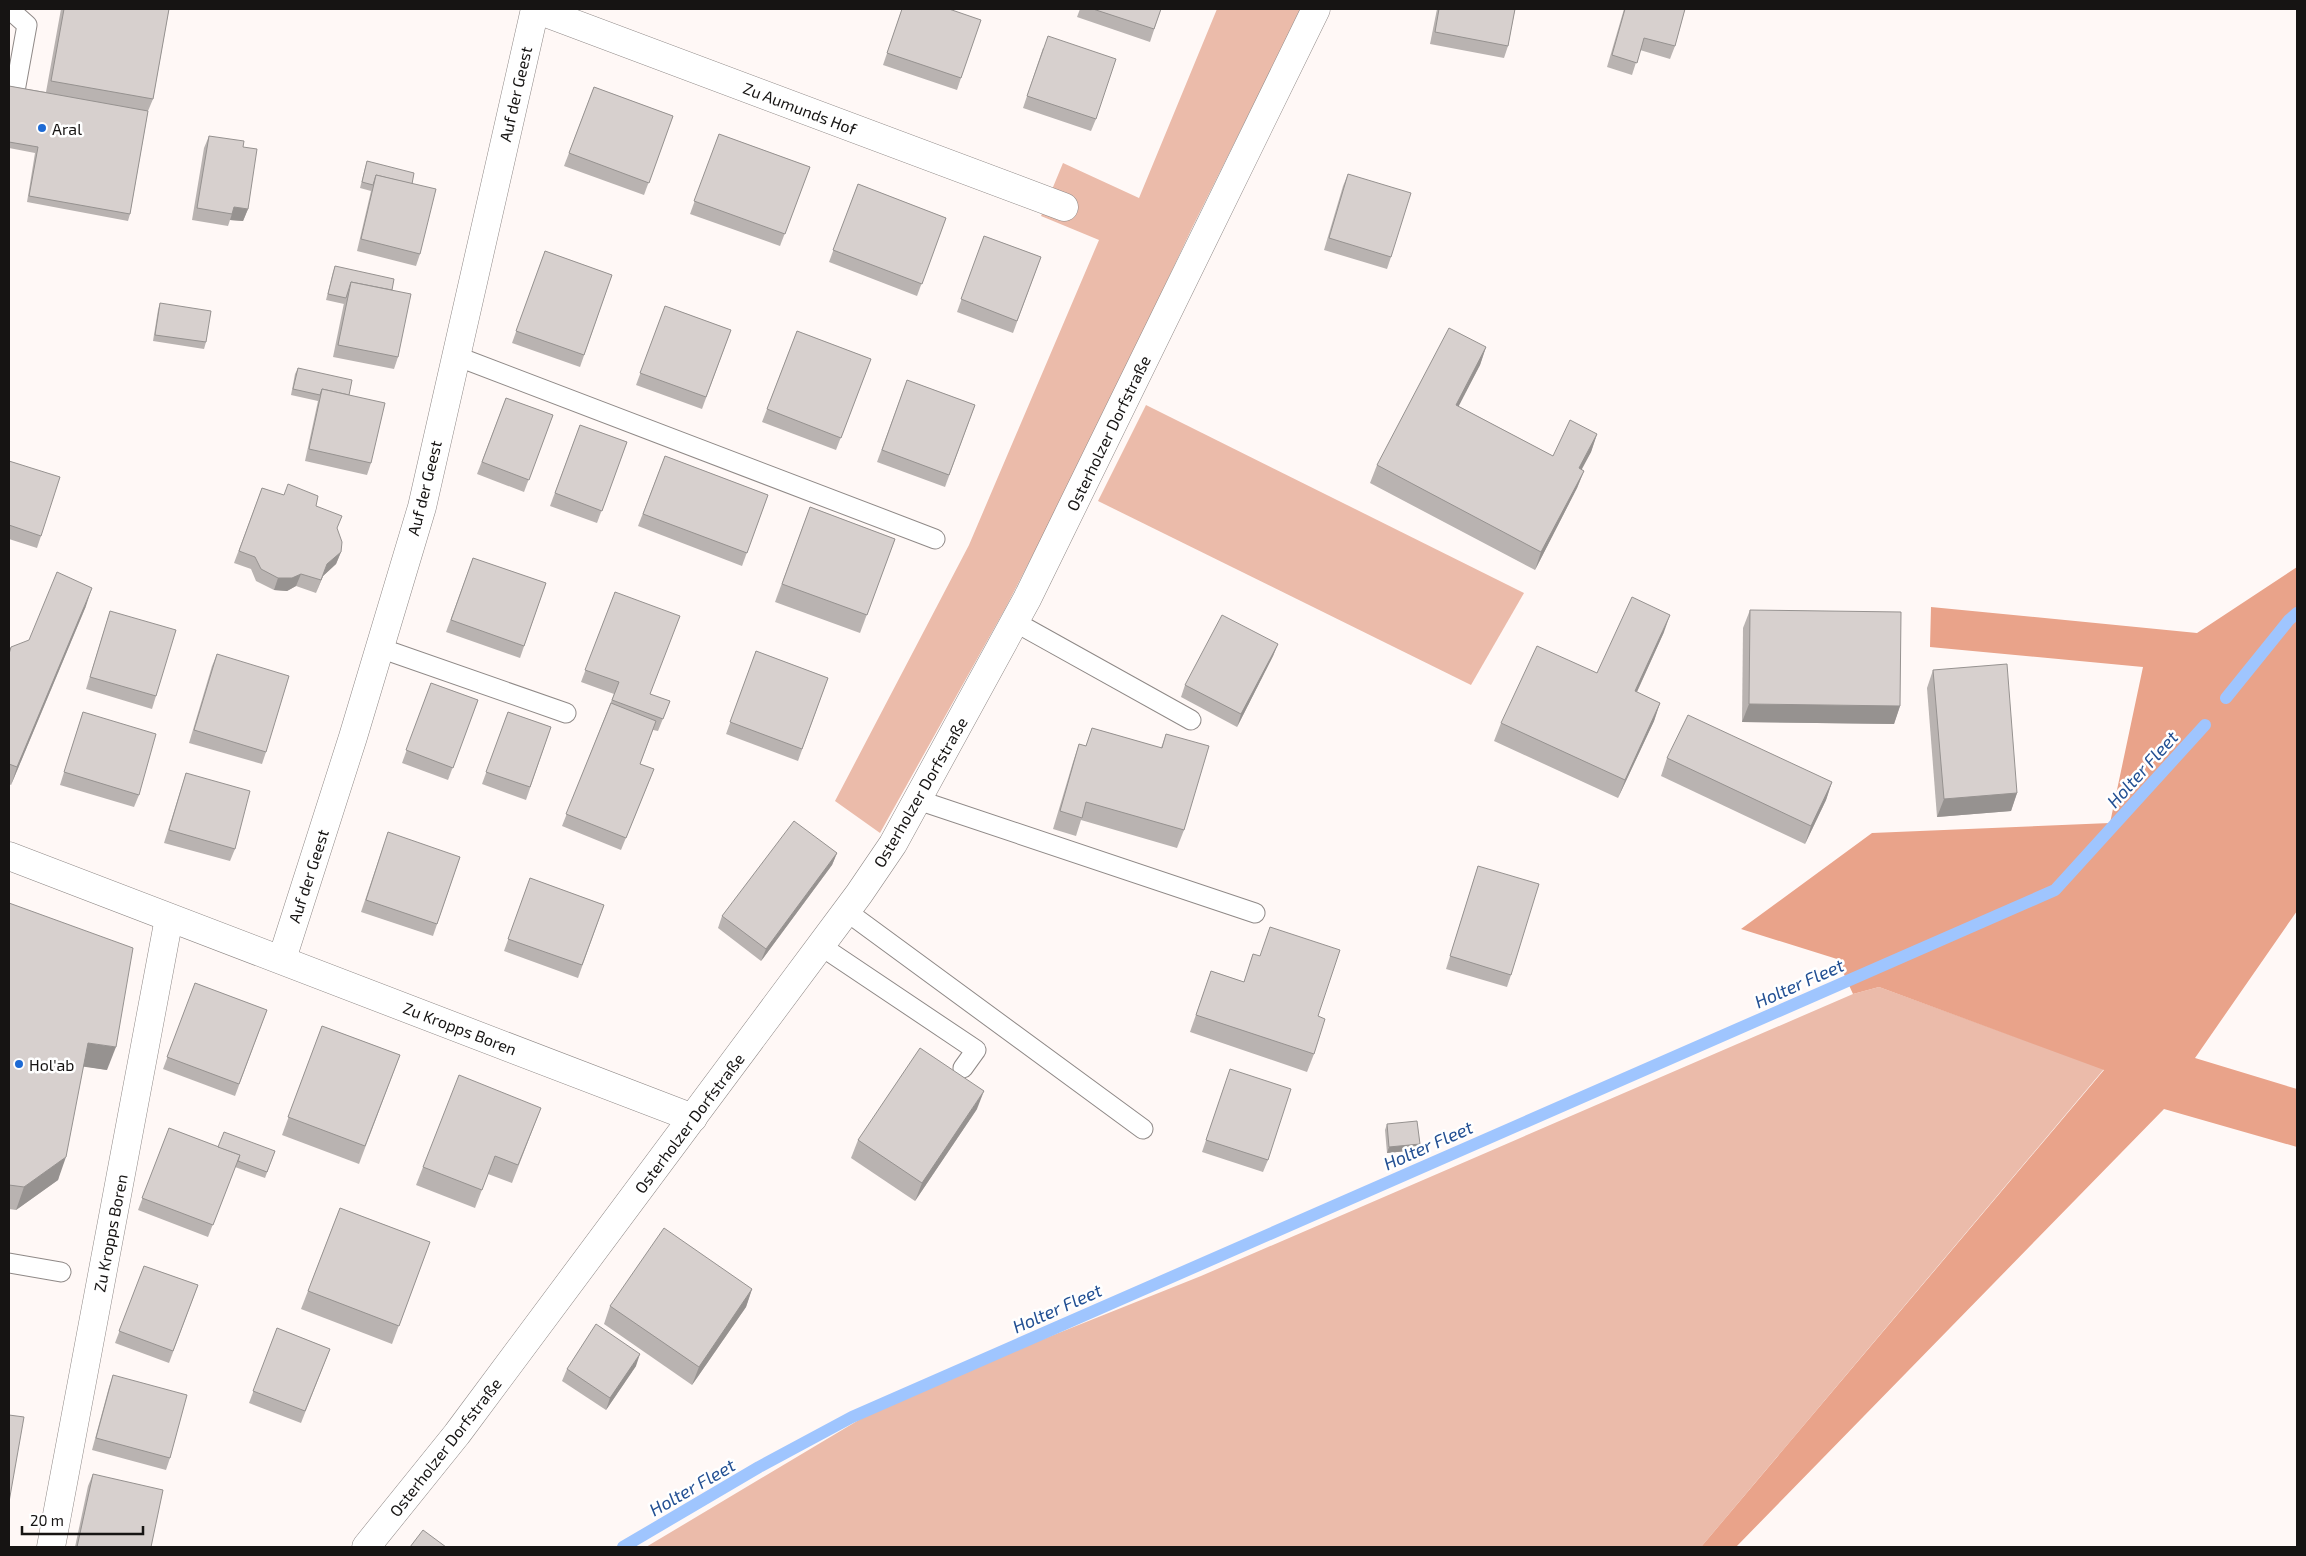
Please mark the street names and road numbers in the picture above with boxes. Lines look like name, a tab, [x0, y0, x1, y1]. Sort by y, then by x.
street label: Auf der Geest	[495, 44, 535, 144]
street label: Zu Aumunds Hof	[741, 78, 860, 139]
street label: Osterholzer Dorfstraße	[1062, 352, 1154, 514]
street label: Auf der Geest	[403, 439, 445, 537]
street label: Osterholzer Dorfstraße	[869, 713, 971, 871]
street label: Auf der Geest	[284, 827, 332, 925]
street label: Zu Kropps Boren	[401, 998, 519, 1058]
street label: Osterholzer Dorfstraße	[630, 1049, 748, 1197]
street label: Zu Kropps Boren	[89, 1172, 131, 1294]
street label: Osterholzer Dorfstraße	[385, 1374, 505, 1520]

